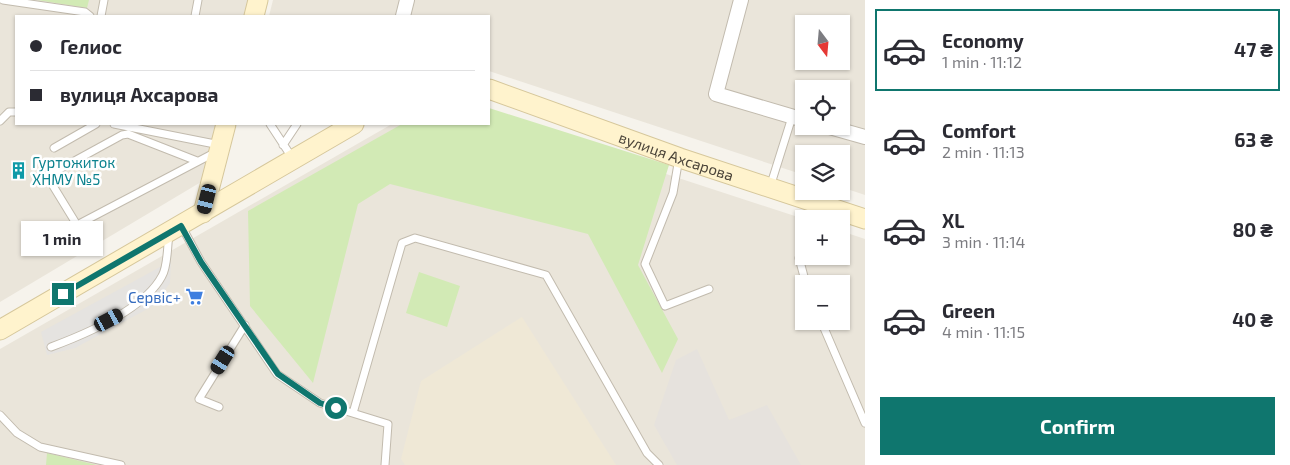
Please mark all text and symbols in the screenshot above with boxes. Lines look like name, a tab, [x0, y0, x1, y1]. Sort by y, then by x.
north arrow	[795, 15, 850, 70]
map controls	[795, 15, 850, 330]
icon: car	[882, 28, 927, 73]
text: Economy	[942, 29, 1024, 52]
text: Гелиос	[60, 35, 122, 58]
text: 47 ₴	[1234, 38, 1273, 61]
text: 1 min · 11:12	[942, 52, 1022, 71]
button: locate	[795, 80, 850, 135]
text: вулиця Ахсарова	[60, 83, 218, 106]
icon: car	[882, 118, 927, 163]
text: Comfort	[942, 119, 1016, 142]
street label: вулиця Ахсарова	[617, 128, 736, 184]
text: 63 ₴	[1234, 128, 1273, 151]
text: 2 min · 11:13	[942, 142, 1025, 161]
button: layers	[795, 145, 850, 200]
place label: Гуртожиток ХНМУ №5	[32, 153, 115, 188]
building icon: Гуртожиток ХНМУ №5	[8, 161, 28, 181]
car	[196, 183, 217, 215]
icon: car	[882, 208, 927, 253]
text: XL	[942, 209, 964, 232]
button: +	[795, 210, 850, 265]
text: 80 ₴	[1232, 218, 1273, 241]
callout: 1 min	[22, 222, 104, 256]
text: 1 min	[43, 229, 81, 248]
text: 3 min · 11:14	[942, 232, 1025, 251]
button: −	[795, 275, 850, 330]
route end	[52, 283, 74, 305]
supermarket icon: Сервіс+	[185, 287, 205, 307]
place label: Сервіс+	[128, 288, 181, 306]
icon: car	[882, 298, 927, 343]
text: Green	[942, 299, 995, 322]
car	[92, 306, 125, 334]
text: 40 ₴	[1232, 308, 1273, 331]
text: 4 min · 11:15	[942, 322, 1025, 341]
car	[208, 343, 237, 377]
route start	[325, 397, 347, 419]
button: Confirm	[880, 397, 1275, 455]

